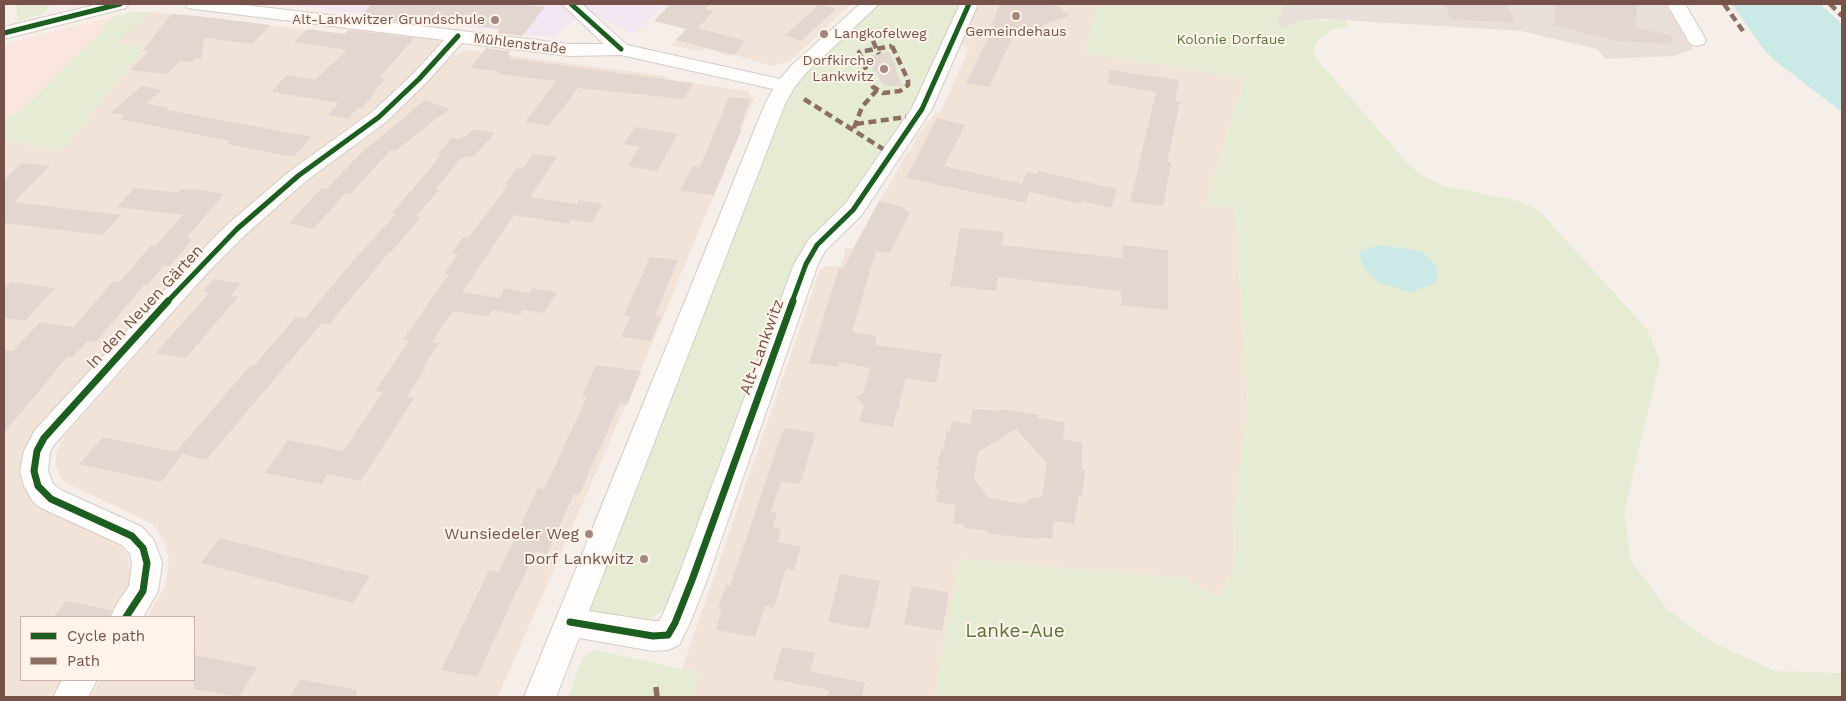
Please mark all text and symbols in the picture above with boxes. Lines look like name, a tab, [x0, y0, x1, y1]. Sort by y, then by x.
marker: Gemeindehaus	[1010, 10, 1022, 22]
place label: Alt-Lankwitzer Grundschule	[292, 12, 485, 28]
marker: Alt-Lankwitzer Grundschule	[489, 14, 501, 26]
place label: Gemeindehaus	[965, 24, 1067, 40]
place label: Langkofelweg	[834, 26, 927, 42]
marker: Langkofelweg	[818, 28, 830, 40]
street label: Mühlenstraße	[473, 30, 567, 58]
park label: Kolonie Dorfaue	[1177, 32, 1285, 48]
place label: Dorfkirche Lankwitz	[803, 53, 874, 85]
marker: Dorfkirche Lankwitz	[878, 63, 890, 75]
street label: In den Neuen Gärten	[83, 241, 207, 373]
street label: Alt-Lankwitz	[736, 297, 788, 397]
place label: Wunsiedeler Weg	[444, 524, 579, 544]
marker: Wunsiedeler Weg	[583, 528, 595, 540]
place label: Dorf Lankwitz	[524, 549, 634, 569]
marker: Dorf Lankwitz	[638, 553, 650, 565]
legend	[20, 616, 195, 681]
park label: Lanke-Aue	[965, 620, 1065, 642]
text: Cycle path	[67, 627, 145, 645]
text: Path	[67, 652, 100, 670]

